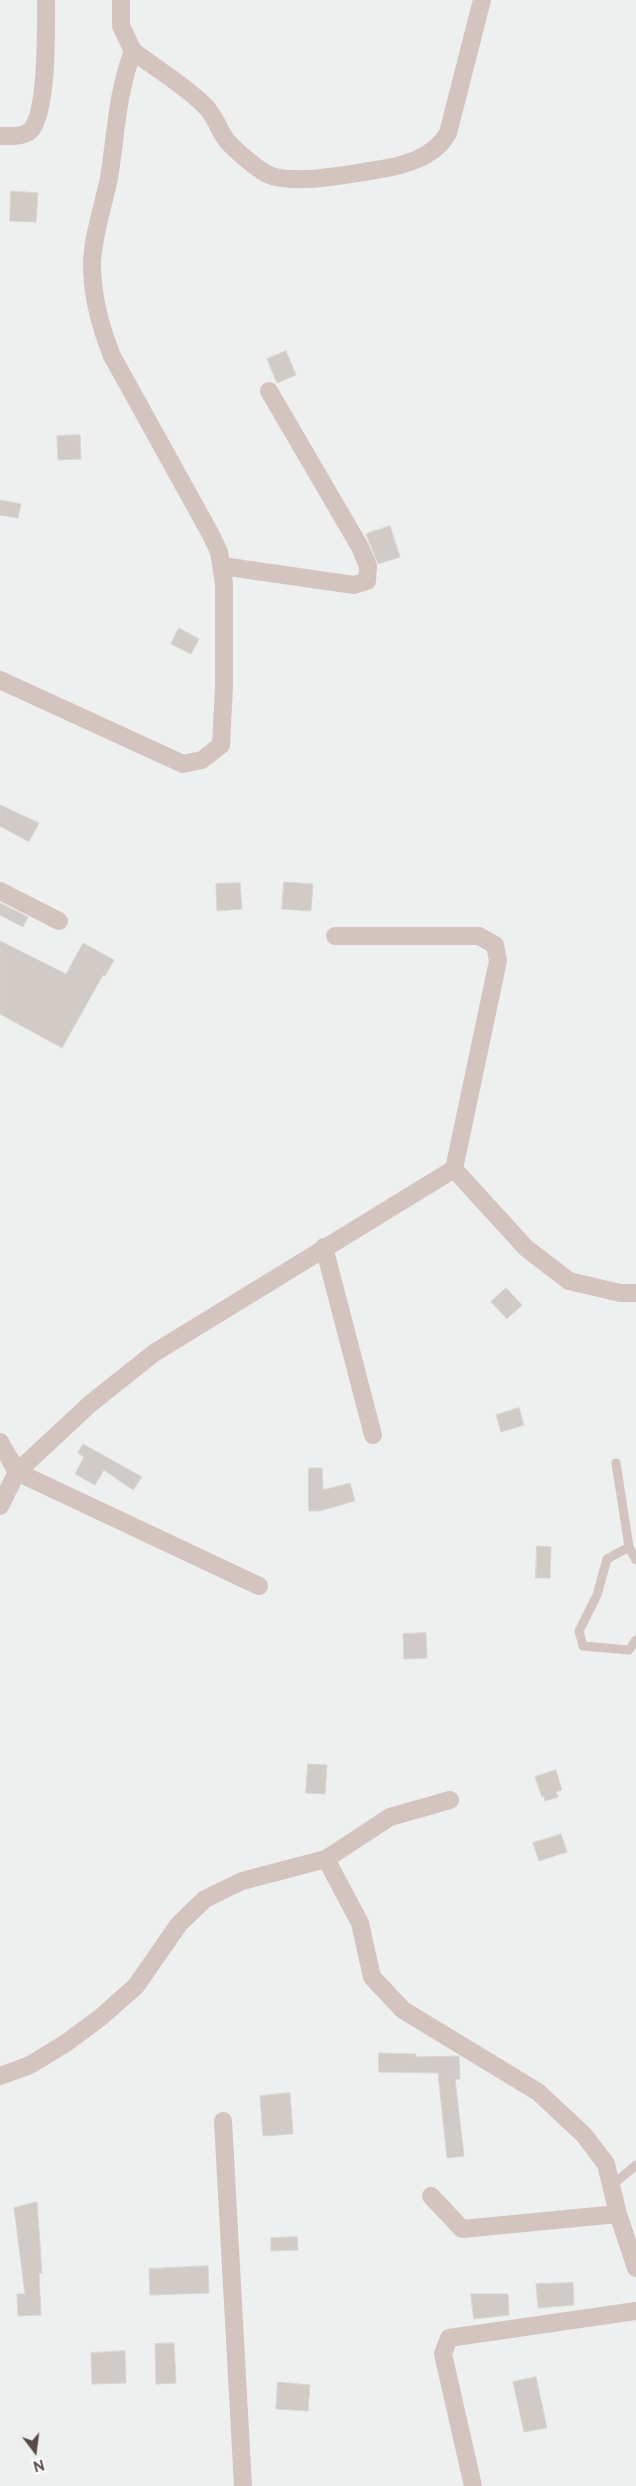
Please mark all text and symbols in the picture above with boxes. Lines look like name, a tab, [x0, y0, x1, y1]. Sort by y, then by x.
north arrow	[10, 2426, 60, 2476]
text: N	[32, 2456, 46, 2475]

